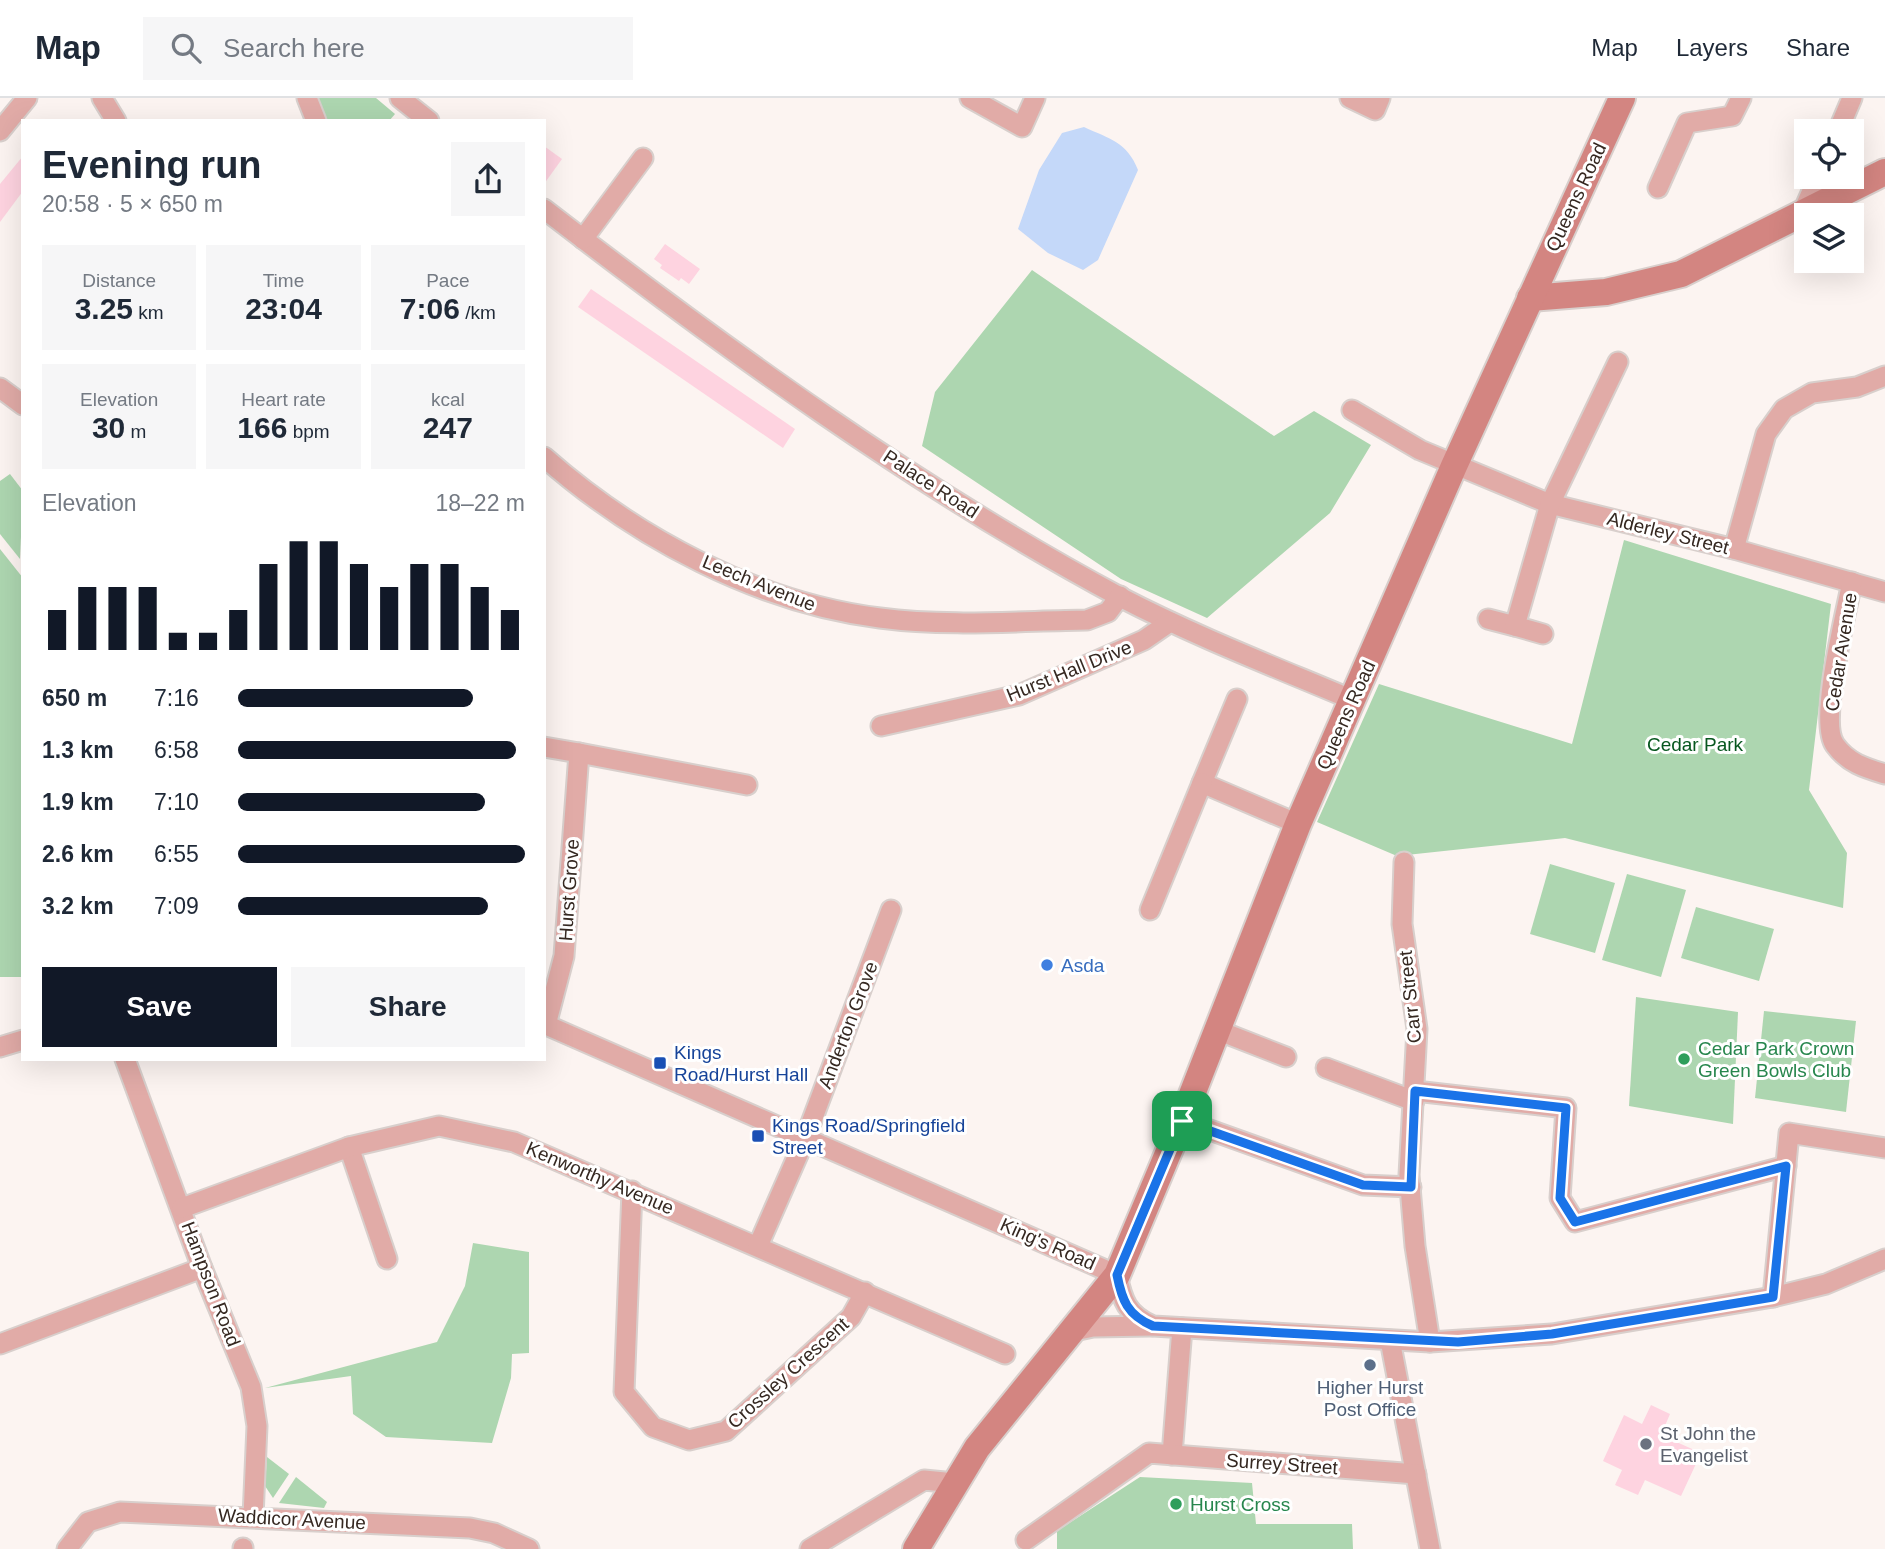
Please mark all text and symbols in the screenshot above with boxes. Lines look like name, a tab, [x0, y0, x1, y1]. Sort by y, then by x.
search box	[143, 17, 633, 80]
text: Map	[35, 29, 101, 66]
icon: search	[167, 29, 205, 67]
text: Search here	[223, 33, 365, 63]
text: Map	[1591, 34, 1638, 61]
text: Layers	[1676, 34, 1748, 61]
text: Share	[1786, 34, 1850, 61]
map controls	[1794, 119, 1864, 273]
button: locate	[1794, 119, 1864, 189]
street label: Queens Road	[1542, 139, 1610, 255]
button: share	[451, 142, 525, 216]
text: Evening run	[42, 144, 262, 186]
text: 20:58 · 5 × 650 m	[42, 191, 223, 217]
button: layers	[1794, 203, 1864, 273]
text: Distance	[82, 270, 156, 291]
text: Time	[263, 270, 304, 291]
text: Pace	[426, 270, 469, 291]
text: 3.25	[75, 292, 133, 325]
text: 23:04	[245, 292, 322, 325]
text: 7:06	[400, 292, 460, 325]
text: km	[133, 302, 164, 323]
text: /km	[460, 302, 496, 323]
text: Elevation	[80, 389, 158, 410]
text: Heart rate	[241, 389, 326, 410]
text: kcal	[431, 389, 465, 410]
text: 30	[92, 411, 125, 444]
text: 166	[237, 411, 287, 444]
text: 247	[423, 411, 473, 444]
text: m	[125, 421, 146, 442]
text: bpm	[287, 421, 330, 442]
street label: Palace Road	[880, 446, 982, 522]
text: Elevation	[42, 490, 137, 516]
text: 18–22 m	[435, 490, 525, 516]
street label: Alderley Street	[1605, 508, 1732, 558]
street label: Leech Avenue	[699, 551, 819, 615]
street label: Cedar Avenue	[1821, 591, 1861, 713]
street label: Hurst Hall Drive	[1003, 636, 1135, 706]
street label: Queens Road	[1313, 657, 1379, 773]
text: 650 m	[42, 685, 107, 711]
text: 7:16	[154, 685, 199, 711]
park label: Cedar Park	[1647, 734, 1744, 755]
text: 1.3 km	[42, 737, 114, 763]
text: 6:58	[154, 737, 199, 763]
text: 1.9 km	[42, 789, 114, 815]
text: 7:10	[154, 789, 199, 815]
street label: Hurst Grove	[555, 838, 583, 942]
text: 2.6 km	[42, 841, 114, 867]
text: 6:55	[154, 841, 199, 867]
text: 3.2 km	[42, 893, 114, 919]
text: 7:09	[154, 893, 199, 919]
street label: Carr Street	[1395, 949, 1425, 1044]
place label: Asda	[1061, 955, 1105, 976]
marker: Asda	[1039, 957, 1055, 973]
street label: Anderton Grove	[814, 959, 882, 1091]
button: Save	[42, 967, 277, 1047]
button: Share	[291, 967, 525, 1047]
place label: Cedar Park Crown Green Bowls Club	[1698, 1038, 1854, 1081]
place label: Kings Road/Hurst Hall	[674, 1042, 808, 1085]
marker: Cedar Park Crown Green Bowls Club	[1676, 1051, 1692, 1067]
marker: Kings Road/Hurst Hall	[652, 1055, 668, 1071]
pin	[1152, 1091, 1212, 1151]
icon: arrive	[1163, 1102, 1201, 1140]
place label: Kings Road/Springfield Street	[772, 1115, 965, 1158]
marker: Kings Road/Springfield Street	[750, 1128, 766, 1144]
street label: Kenworthy Avenue	[523, 1137, 677, 1219]
street label: King's Road	[997, 1214, 1099, 1274]
street label: Hampson Road	[178, 1219, 244, 1349]
street label: Crossley Crescent	[723, 1313, 853, 1433]
marker: Higher Hurst Post Office	[1362, 1357, 1378, 1373]
place label: Higher Hurst Post Office	[1317, 1377, 1424, 1420]
place label: St John the Evangelist	[1660, 1423, 1756, 1466]
marker: St John the Evangelist	[1638, 1436, 1654, 1452]
street label: Surrey Street	[1225, 1450, 1339, 1478]
place label: Hurst Cross	[1190, 1494, 1290, 1515]
marker: Hurst Cross	[1168, 1496, 1184, 1512]
street label: Waddicor Avenue	[218, 1505, 366, 1533]

